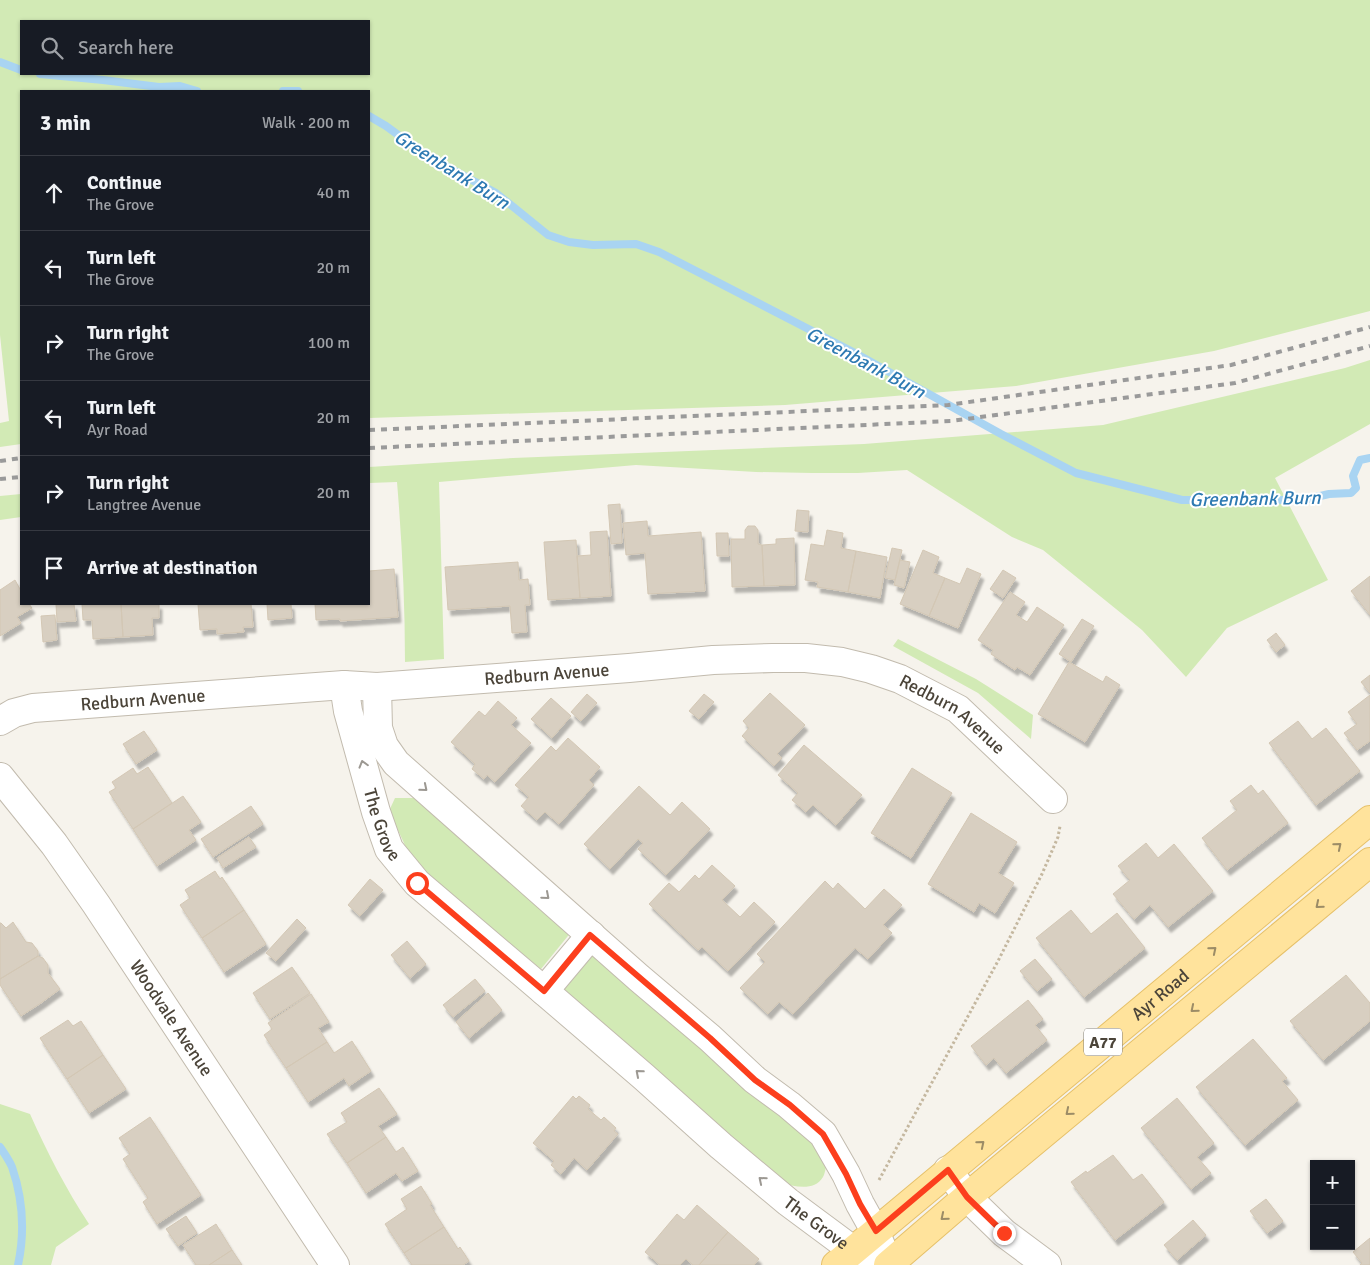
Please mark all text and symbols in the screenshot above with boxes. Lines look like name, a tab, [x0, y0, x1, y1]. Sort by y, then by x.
search box	[20, 20, 370, 75]
icon: search	[38, 34, 66, 62]
text: Search here	[78, 36, 174, 60]
text: 3 min	[40, 110, 91, 136]
text: Walk · 200 m	[262, 113, 350, 133]
water label: Greenbank Burn	[389, 125, 514, 215]
text: Continue	[87, 171, 162, 195]
icon: ahead	[40, 179, 68, 207]
text: 40 m	[316, 183, 350, 203]
text: The Grove	[87, 195, 154, 215]
text: Turn left	[87, 246, 156, 270]
icon: left	[40, 254, 68, 282]
text: 20 m	[316, 258, 350, 278]
text: The Grove	[87, 270, 154, 290]
text: Turn right	[87, 321, 169, 345]
water label: Greenbank Burn	[802, 321, 930, 405]
icon: right	[40, 329, 68, 357]
text: 100 m	[308, 333, 350, 353]
text: The Grove	[87, 345, 154, 365]
text: Turn left	[87, 396, 156, 420]
icon: left	[40, 404, 68, 432]
text: 20 m	[316, 408, 350, 428]
text: Ayr Road	[87, 420, 148, 440]
text: Turn right	[87, 471, 169, 495]
icon: right	[40, 479, 68, 507]
text: 20 m	[316, 483, 350, 503]
water label: Greenbank Burn	[1189, 486, 1321, 512]
text: Langtree Avenue	[87, 495, 201, 515]
icon: arrive	[40, 554, 68, 582]
text: Arrive at destination	[87, 556, 258, 580]
street label: Redburn Avenue	[484, 659, 610, 690]
street label: Redburn Avenue	[896, 670, 1010, 759]
street label: Redburn Avenue	[80, 684, 206, 715]
one-way arrow	[359, 761, 369, 769]
one-way arrow	[418, 783, 427, 792]
street label: The Grove	[359, 786, 405, 866]
one-way arrow	[1332, 844, 1341, 852]
route start	[406, 872, 429, 895]
one-way arrow	[540, 890, 549, 899]
one-way arrow	[1316, 899, 1325, 908]
one-way arrow	[1208, 947, 1217, 956]
street label: Woodvale Avenue	[125, 956, 218, 1080]
street label: Ayr Road	[1127, 965, 1193, 1025]
one-way arrow	[1191, 1003, 1200, 1011]
road number: A77	[1084, 1028, 1122, 1056]
one-way arrow	[636, 1070, 645, 1079]
one-way arrow	[1066, 1107, 1075, 1115]
one-way arrow	[975, 1140, 984, 1149]
map controls	[1310, 1160, 1355, 1250]
button: +	[1310, 1160, 1355, 1205]
one-way arrow	[758, 1176, 767, 1185]
street label: The Grove	[779, 1192, 853, 1254]
button: −	[1310, 1205, 1355, 1250]
one-way arrow	[941, 1211, 950, 1220]
route end	[993, 1222, 1016, 1245]

